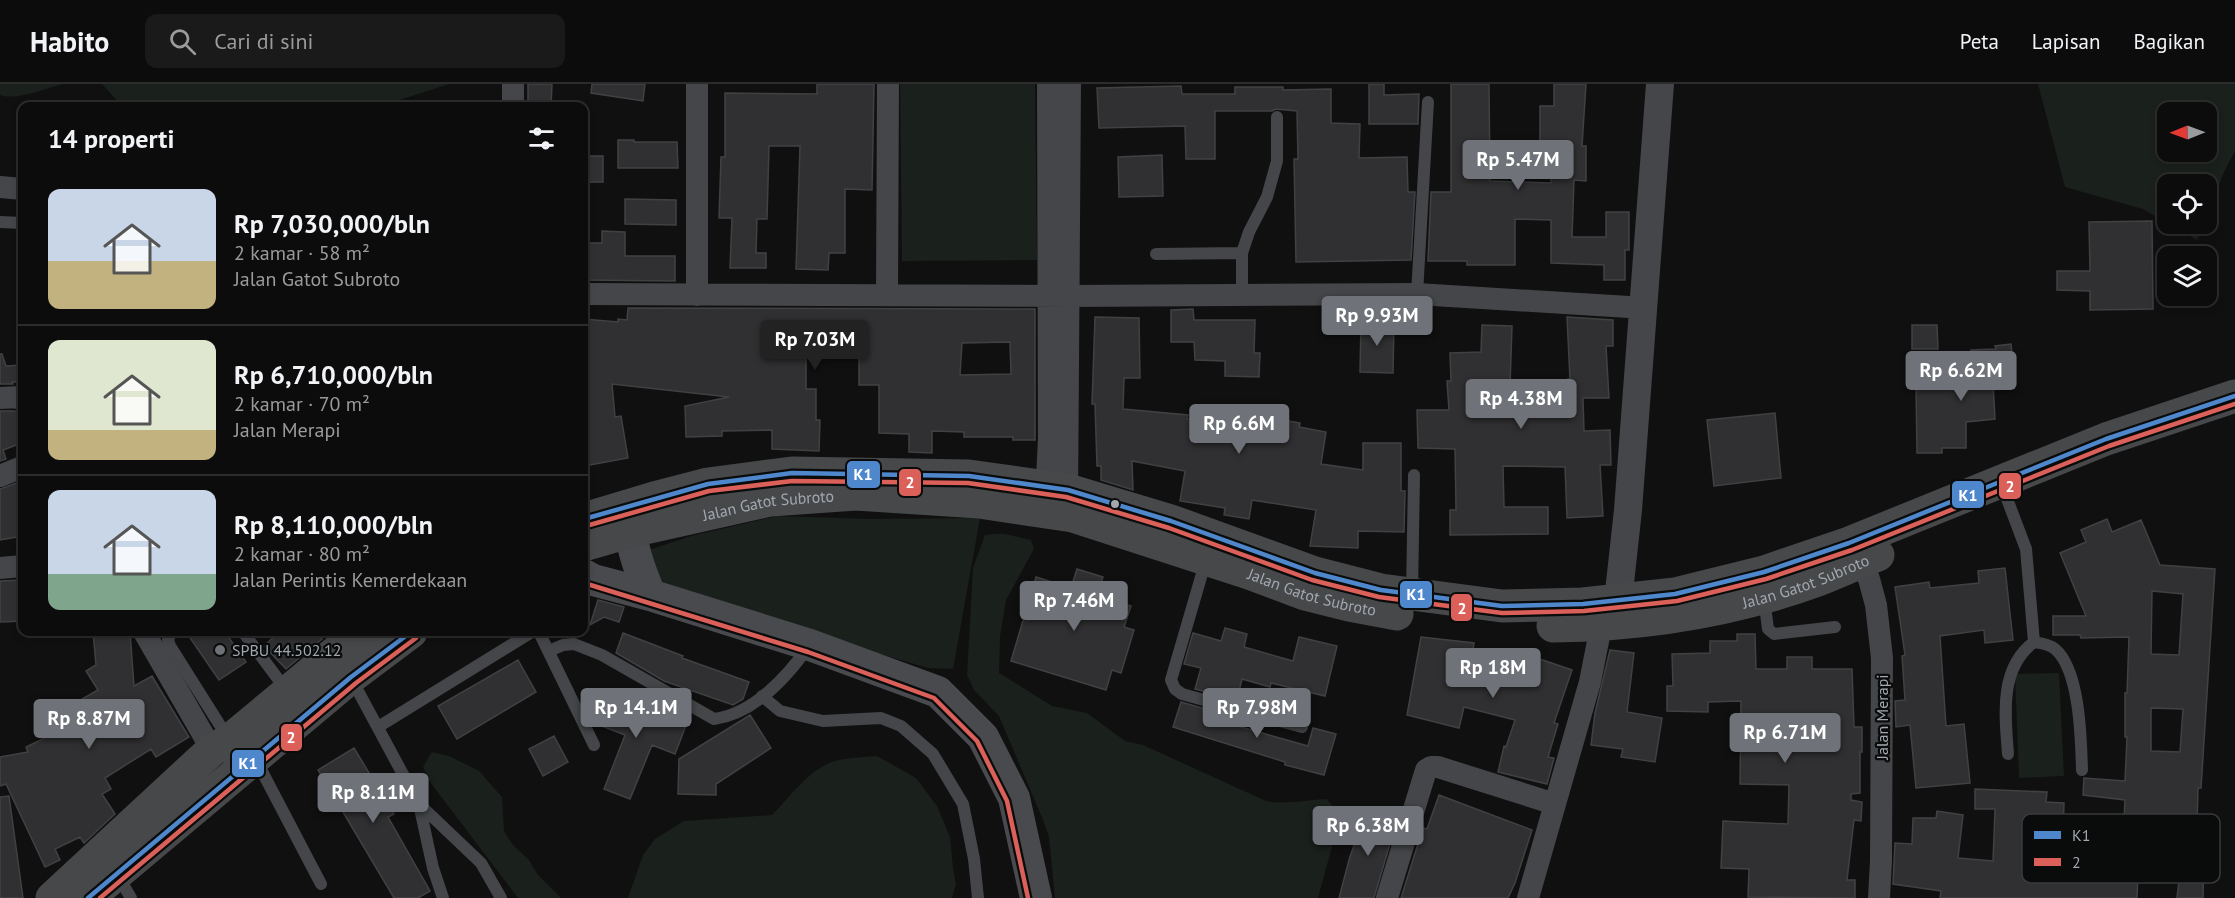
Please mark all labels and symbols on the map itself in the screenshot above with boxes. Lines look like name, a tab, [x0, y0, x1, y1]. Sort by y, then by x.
north arrow	[2157, 102, 2217, 162]
pin: Rp 5.47M	[1456, 140, 1580, 191]
pin: Rp 9.93M	[1315, 296, 1439, 347]
pin: Rp 7.03M	[753, 320, 877, 371]
pin: Rp 6.62M	[1899, 351, 2023, 402]
pin: Rp 4.38M	[1459, 379, 1583, 430]
pin: Rp 6.6M	[1184, 404, 1294, 455]
line badge: K1	[846, 460, 881, 489]
text: K1	[854, 464, 873, 484]
line badge: 2	[898, 468, 922, 497]
text: 2	[905, 472, 915, 492]
line badge: 2	[1998, 472, 2022, 500]
text: 2	[2005, 476, 2015, 496]
line badge: K1	[1951, 480, 1985, 509]
text: K1	[1959, 485, 1978, 505]
street label: Jalan Gatot Subroto	[699, 486, 835, 525]
unlabelled marker	[1109, 498, 1121, 510]
street label: Jalan Gatot Subroto	[1739, 550, 1872, 613]
street label: Jalan Gatot Subroto	[1244, 563, 1378, 620]
line badge: K1	[1399, 580, 1433, 609]
pin: Rp 7.46M	[1012, 581, 1136, 632]
text: K1	[1407, 584, 1426, 604]
line badge: 2	[1450, 593, 1473, 622]
text: 2	[1457, 598, 1467, 618]
place label: SPBU 44.502.12	[232, 640, 341, 660]
marker: SPBU 44.502.12	[213, 643, 227, 657]
pin: Rp 18M	[1444, 648, 1542, 699]
street label: Jalan Merapi	[1872, 674, 1892, 761]
pin: Rp 14.1M	[574, 688, 698, 739]
pin: Rp 7.98M	[1195, 688, 1319, 739]
pin: Rp 8.87M	[27, 699, 151, 750]
pin: Rp 6.71M	[1723, 713, 1847, 764]
line badge: 2	[280, 723, 303, 752]
text: 2	[286, 727, 296, 747]
line badge: K1	[231, 749, 265, 778]
text: K1	[239, 753, 258, 773]
pin: Rp 8.11M	[311, 773, 435, 824]
pin: Rp 6.38M	[1306, 806, 1430, 857]
legend	[2022, 814, 2220, 883]
text: K1	[2072, 825, 2090, 845]
text: 2	[2072, 852, 2081, 872]

